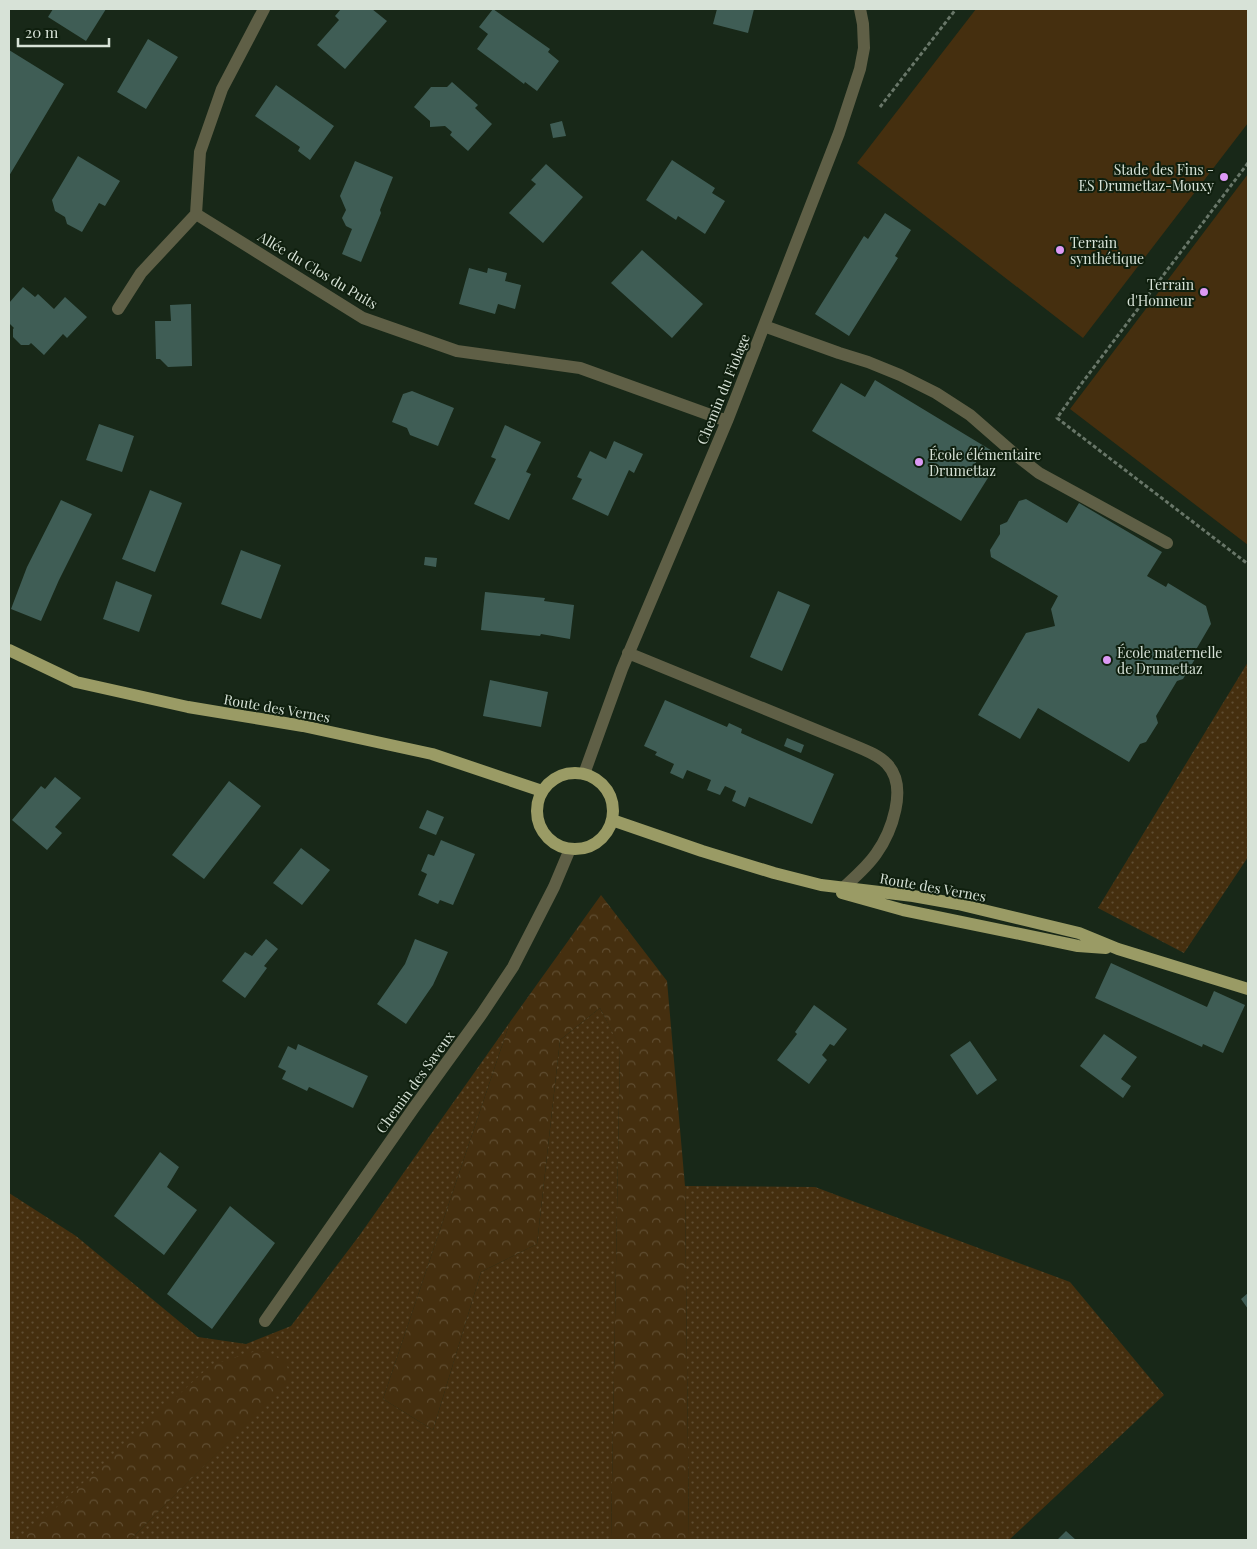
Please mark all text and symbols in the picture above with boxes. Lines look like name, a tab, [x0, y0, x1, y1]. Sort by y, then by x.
scale bar	[18, 15, 109, 47]
text: 20 m	[25, 22, 59, 42]
place label: Stade des Fins - ES Drumettaz-Mouxy	[1079, 160, 1214, 195]
marker: Stade des Fins - ES Drumettaz-Mouxy	[1218, 171, 1230, 183]
street label: Allée du Clos du Puits	[254, 226, 381, 313]
place label: Terrain synthétique	[1070, 233, 1144, 268]
marker: Terrain synthétique	[1054, 244, 1066, 256]
place label: Terrain d'Honneur	[1127, 275, 1195, 310]
marker: Terrain d'Honneur	[1198, 286, 1210, 298]
street label: Chemin du Fiolage	[692, 331, 754, 447]
place label: École élémentaire Drumettaz	[929, 445, 1041, 480]
marker: École élémentaire Drumettaz	[913, 456, 925, 468]
place label: École maternelle de Drumettaz	[1117, 643, 1222, 678]
marker: École maternelle de Drumettaz	[1101, 654, 1113, 666]
street label: Route des Vernes	[222, 689, 332, 727]
street label: Route des Vernes	[878, 868, 988, 906]
street label: Chemin des Saveux	[371, 1026, 459, 1137]

